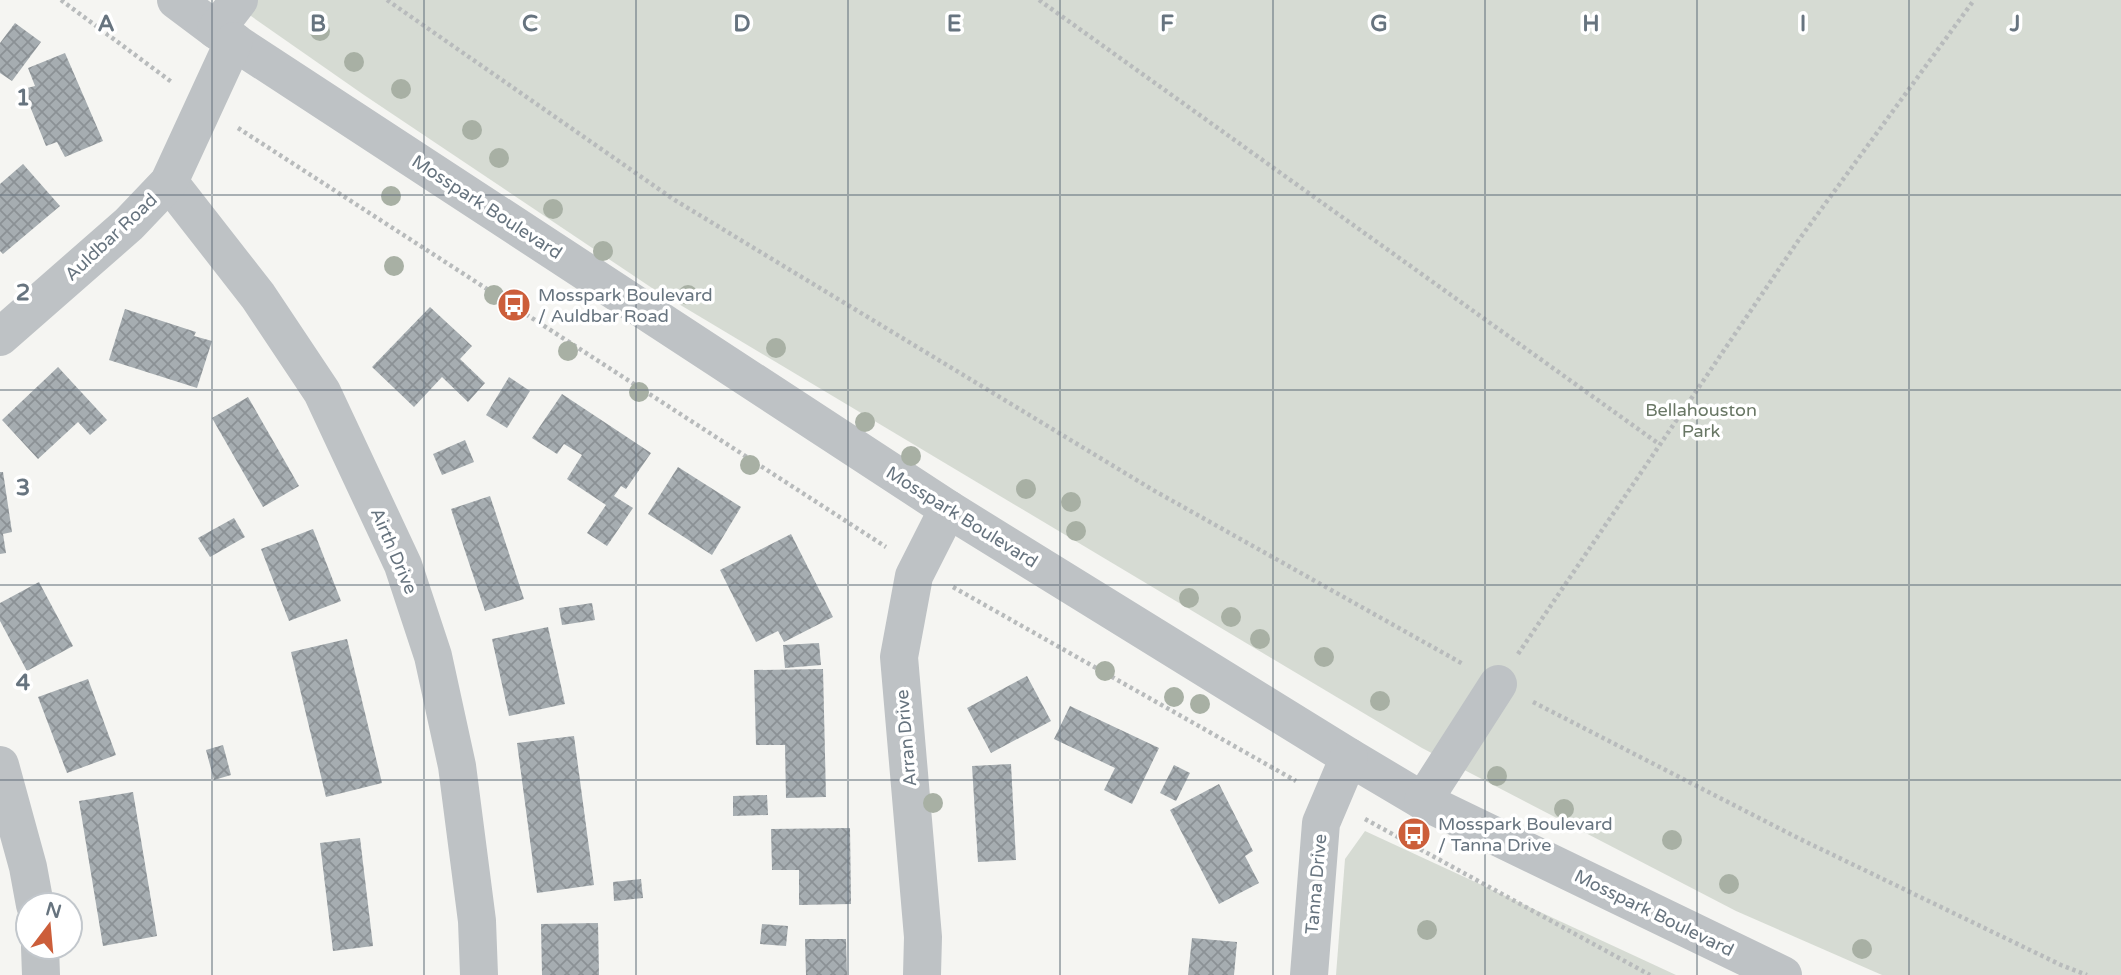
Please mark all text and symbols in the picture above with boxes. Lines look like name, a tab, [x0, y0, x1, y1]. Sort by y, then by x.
text: A	[97, 10, 115, 38]
text: B	[310, 10, 326, 38]
text: C	[522, 10, 538, 38]
text: D	[733, 10, 751, 38]
text: E	[947, 10, 961, 38]
text: F	[1160, 10, 1174, 38]
text: G	[1370, 10, 1388, 38]
text: H	[1582, 10, 1600, 38]
text: I	[1800, 10, 1806, 38]
text: J	[2009, 10, 2020, 38]
text: 1	[16, 84, 30, 112]
street label: Mosspark Boulevard	[408, 150, 566, 264]
street label: Auldbar Road	[60, 189, 162, 285]
text: 2	[16, 279, 30, 307]
place label: Mosspark Boulevard / Auldbar Road	[538, 284, 713, 327]
bus stop icon: Mosspark Boulevard / Auldbar Road	[495, 286, 533, 324]
park label: Bellahouston Park	[1645, 399, 1757, 442]
street label: Mosspark Boulevard	[882, 461, 1042, 573]
text: 3	[16, 474, 30, 502]
street label: Airth Drive	[366, 505, 422, 597]
text: 4	[16, 669, 31, 697]
street label: Arran Drive	[891, 689, 921, 787]
place label: Mosspark Boulevard / Tanna Drive	[1438, 813, 1613, 856]
bus stop icon: Mosspark Boulevard / Tanna Drive	[1395, 815, 1433, 853]
street label: Tanna Drive	[1301, 833, 1331, 935]
street label: Mosspark Boulevard	[1571, 865, 1737, 961]
north arrow	[14, 891, 84, 961]
text: N	[43, 898, 64, 923]

